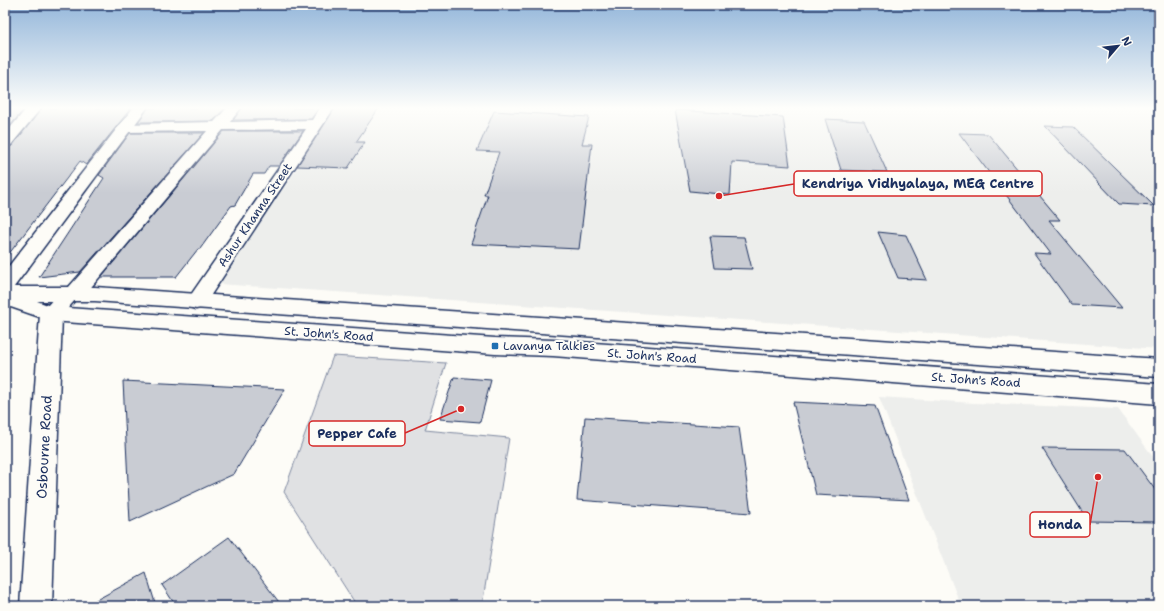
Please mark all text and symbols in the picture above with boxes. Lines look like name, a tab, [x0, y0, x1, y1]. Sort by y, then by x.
north arrow	[1098, 26, 1138, 66]
text: N	[1118, 34, 1135, 49]
street label: Ashur Khanna Street	[214, 160, 296, 270]
callout: Kendriya Vidhyalaya, MEG Centre	[794, 171, 1042, 196]
text: Kendriya Vidhyalaya, MEG Centre	[802, 175, 1034, 192]
street label: St. John's Road	[284, 323, 375, 345]
place label: Lavanya Talkies	[503, 338, 595, 354]
marker: Lavanya Talkies	[490, 341, 500, 351]
street label: St. John's Road	[607, 345, 698, 367]
street label: St. John's Road	[931, 369, 1022, 391]
street label: Osbourne Road	[32, 395, 56, 499]
callout: Pepper Cafe	[309, 421, 405, 446]
text: Pepper Cafe	[317, 425, 397, 442]
callout: Honda	[1030, 512, 1090, 537]
text: Honda	[1038, 516, 1082, 533]

